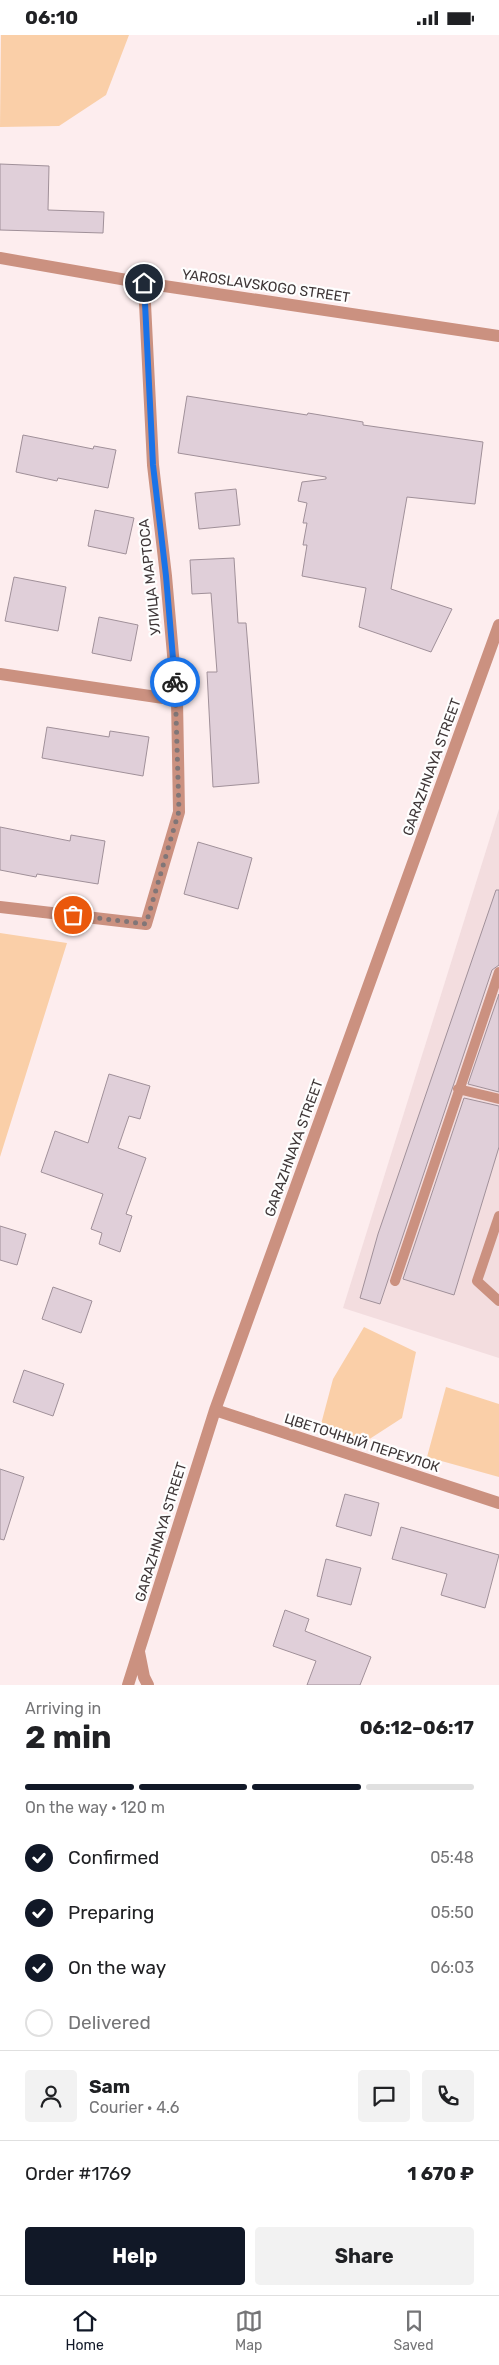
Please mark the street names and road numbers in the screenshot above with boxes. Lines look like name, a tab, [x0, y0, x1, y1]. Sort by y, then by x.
street label: YAROSLAVSKOGO STREET	[181, 266, 351, 306]
street label: УЛИЦА МАРТОСА	[135, 517, 165, 636]
street label: GARAZHNAYA STREET	[399, 696, 465, 838]
street label: GARAZHNAYA STREET	[261, 1077, 327, 1219]
street label: ЦВЕТОЧНЫЙ ПЕРЕУЛОК	[282, 1409, 442, 1476]
street label: GARAZHNAYA STREET	[132, 1460, 190, 1604]

